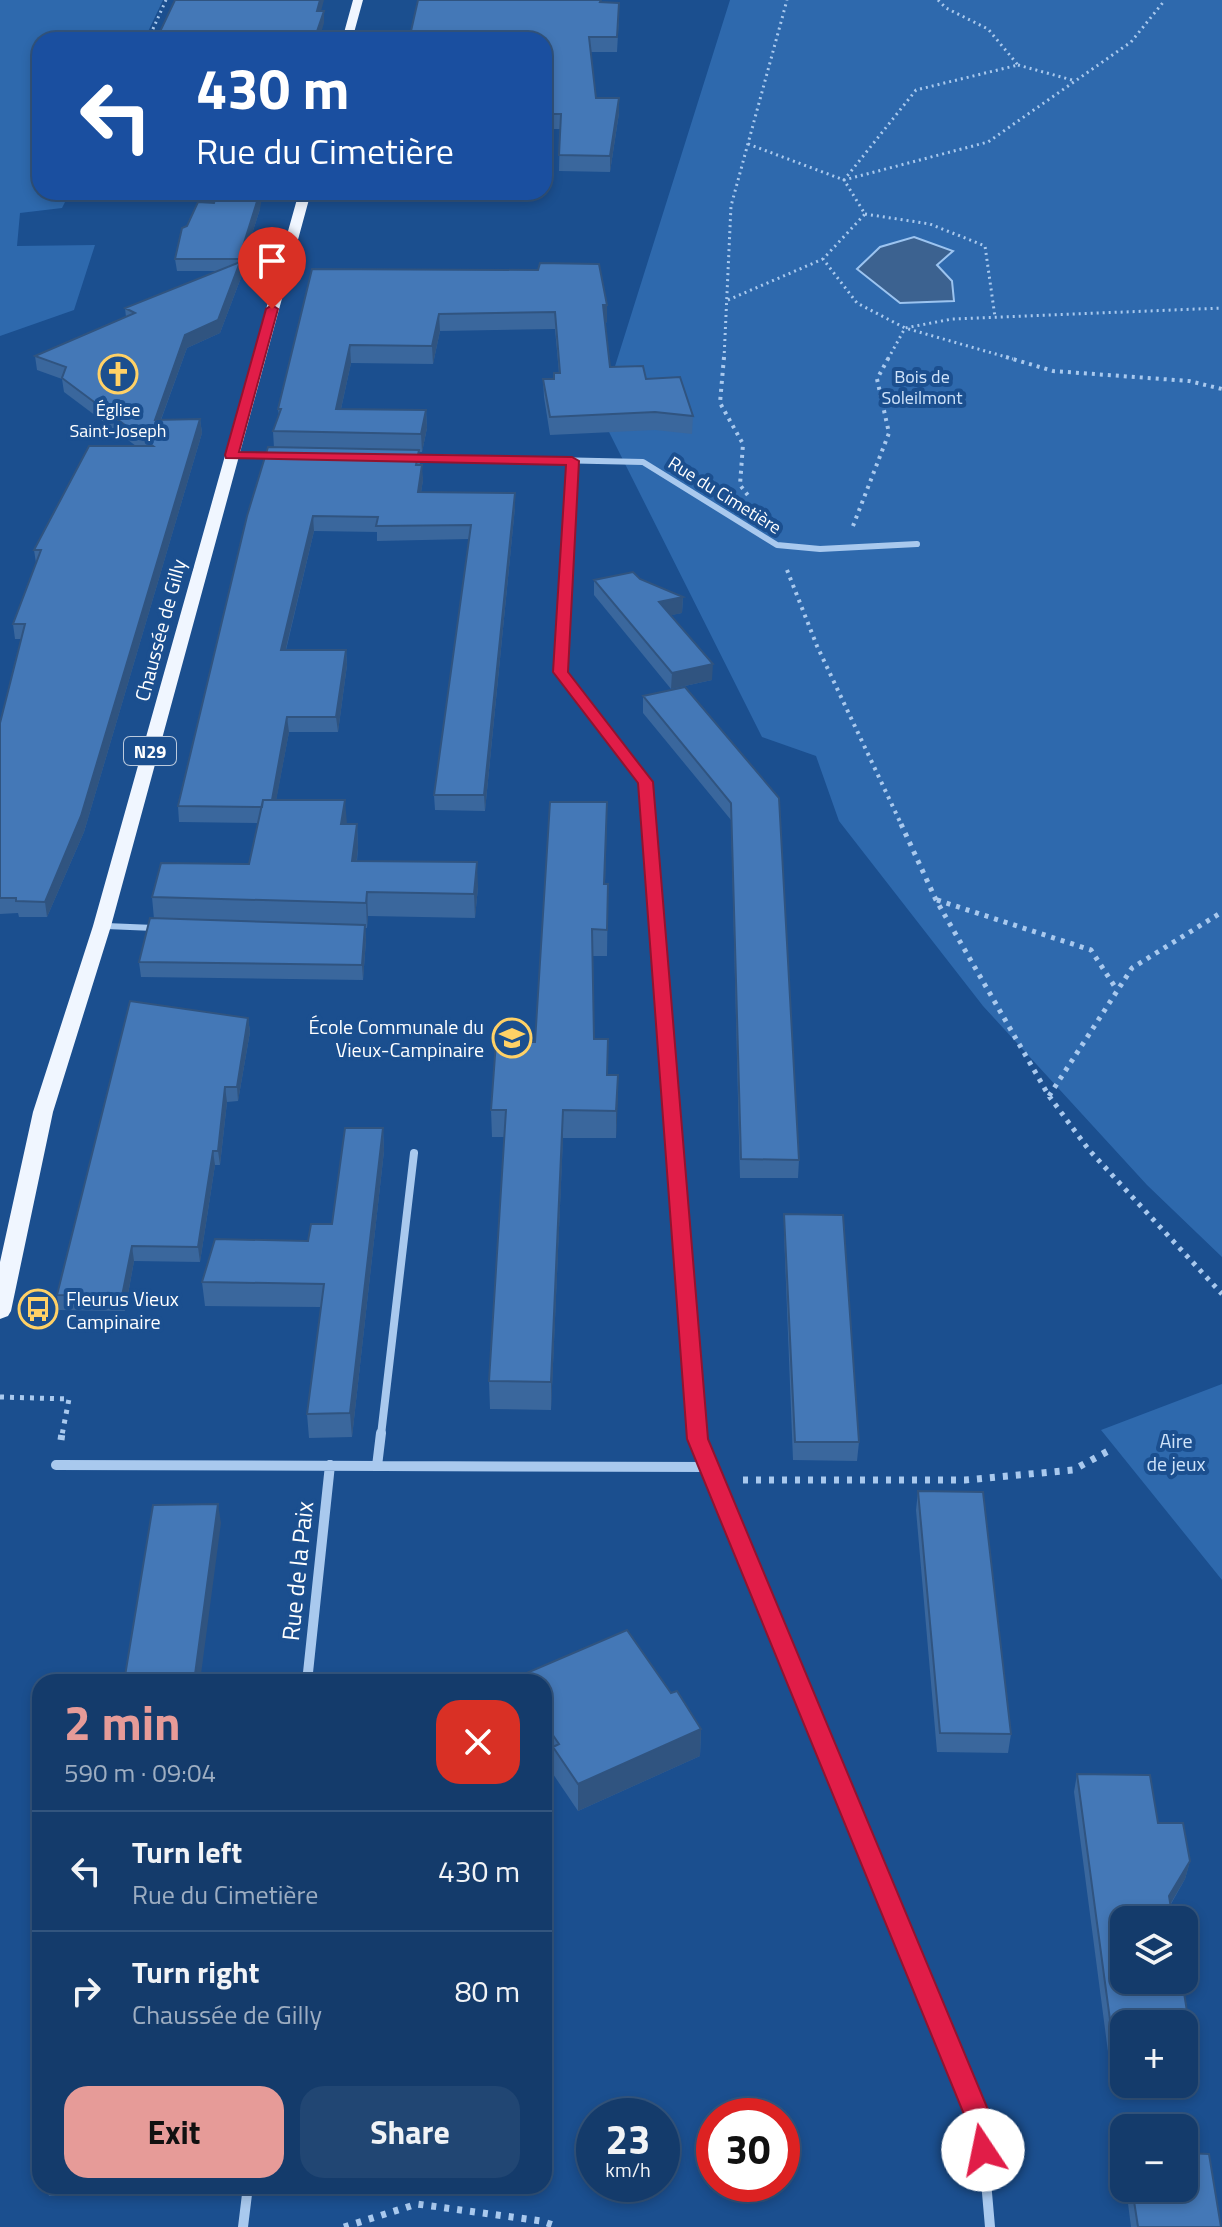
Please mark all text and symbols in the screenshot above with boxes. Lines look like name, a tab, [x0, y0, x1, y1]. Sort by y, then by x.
text: 430 m	[196, 46, 349, 131]
icon: left	[64, 64, 168, 168]
text: Rue du Cimetière	[196, 123, 454, 178]
pin	[238, 227, 306, 309]
icon: arrive	[250, 239, 294, 283]
church icon: Église Saint-Joseph	[97, 353, 139, 395]
park label: Bois de Soleilmont	[881, 363, 963, 411]
place label: Église Saint-Joseph	[70, 396, 166, 444]
street label: Rue du Cimetière	[663, 449, 787, 541]
street label: Chaussée de Gilly	[126, 555, 194, 705]
road number: N29	[124, 737, 176, 765]
place label: École Communale du Vieux-Campinaire	[308, 1011, 484, 1065]
school or university icon: École Communale du Vieux-Campinaire	[491, 1017, 533, 1059]
place label: Fleurus Vieux Campinaire	[66, 1283, 179, 1337]
bus stop icon: Fleurus Vieux Campinaire	[17, 1288, 59, 1330]
park label: Aire de jeux	[1146, 1425, 1206, 1479]
street label: Rue de la Paix	[272, 1499, 322, 1643]
text: 2 min	[64, 1686, 181, 1759]
button: close	[436, 1700, 520, 1784]
text: 590 m · 09:04	[64, 1753, 216, 1792]
text: Turn left	[132, 1829, 242, 1875]
text: 430 m	[438, 1848, 520, 1894]
icon: left	[64, 1849, 108, 1893]
text: Rue du Cimetière	[132, 1875, 318, 1914]
map controls	[1110, 1906, 1198, 2202]
button: layers	[1110, 1906, 1198, 1994]
text: Turn right	[132, 1949, 260, 1995]
text: 80 m	[455, 1968, 520, 2014]
icon: right	[64, 1969, 108, 2013]
text: Chaussée de Gilly	[132, 1995, 322, 2034]
button: +	[1110, 2010, 1198, 2098]
button: Exit	[64, 2086, 284, 2178]
button: Share	[300, 2086, 520, 2178]
speed limit sign: 30	[696, 2098, 800, 2202]
position arrow	[941, 2108, 1025, 2192]
text: 23	[606, 2109, 650, 2170]
button: −	[1110, 2114, 1198, 2202]
text: km/h	[605, 2154, 651, 2185]

